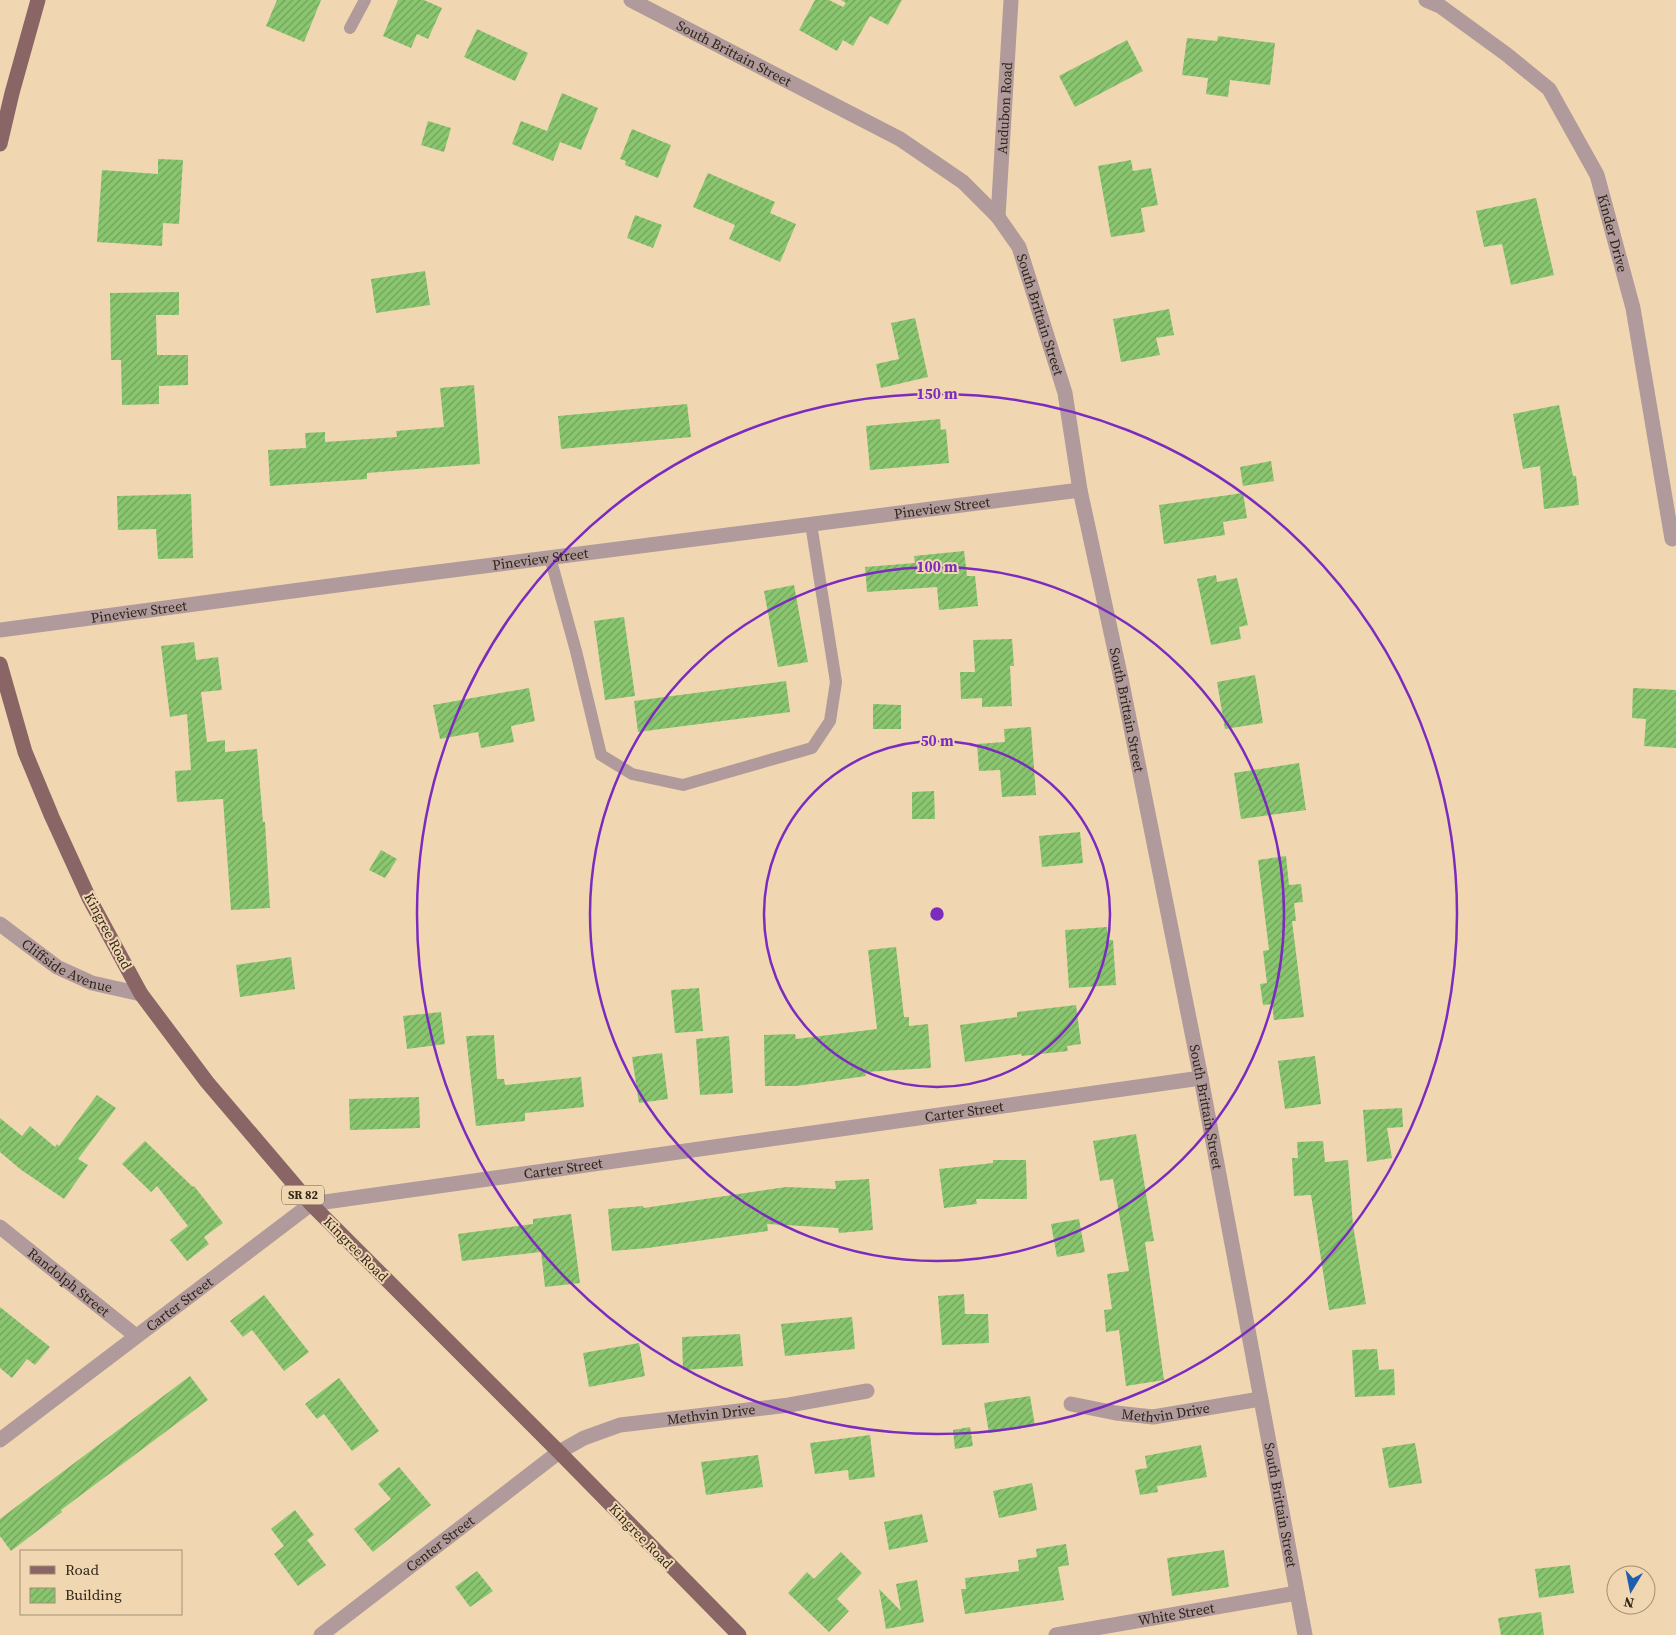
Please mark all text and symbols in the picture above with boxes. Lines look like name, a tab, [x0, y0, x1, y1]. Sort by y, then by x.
street label: South Brittain Street	[673, 15, 795, 91]
street label: Audubon Road	[992, 61, 1017, 155]
street label: Kinder Drive	[1593, 192, 1633, 274]
street label: South Brittain Street	[1012, 251, 1069, 378]
text: 150 m	[916, 383, 958, 404]
street label: Pineview Street	[893, 492, 992, 524]
street label: Pineview Street	[491, 543, 590, 575]
text: 100 m	[916, 556, 958, 577]
street label: Pineview Street	[90, 595, 188, 628]
street label: South Brittain Street	[1105, 645, 1150, 774]
text: 50 m	[920, 730, 954, 751]
street label: Kingree Road	[79, 889, 137, 973]
centre of rings	[928, 905, 946, 923]
street label: Cliffside Avenue	[18, 934, 114, 997]
street label: South Brittain Street	[1185, 1043, 1228, 1171]
street label: Carter Street	[923, 1096, 1005, 1127]
street label: Carter Street	[522, 1153, 604, 1184]
road number: SR 82	[282, 1186, 324, 1204]
street label: Kingree Road	[319, 1212, 393, 1286]
street label: Randolph Street	[23, 1243, 114, 1321]
street label: Carter Street	[142, 1272, 217, 1336]
street label: Methvin Drive	[1121, 1398, 1211, 1427]
street label: Methvin Drive	[666, 1399, 757, 1429]
street label: South Brittain Street	[1259, 1441, 1302, 1569]
street label: Kingree Road	[605, 1499, 678, 1573]
street label: Center Street	[401, 1511, 479, 1576]
legend	[20, 1550, 182, 1615]
text: Road	[65, 1559, 99, 1580]
north arrow	[1606, 1565, 1656, 1615]
text: Building	[65, 1584, 122, 1605]
text: N	[1622, 1592, 1636, 1614]
street label: White Street	[1136, 1597, 1216, 1631]

